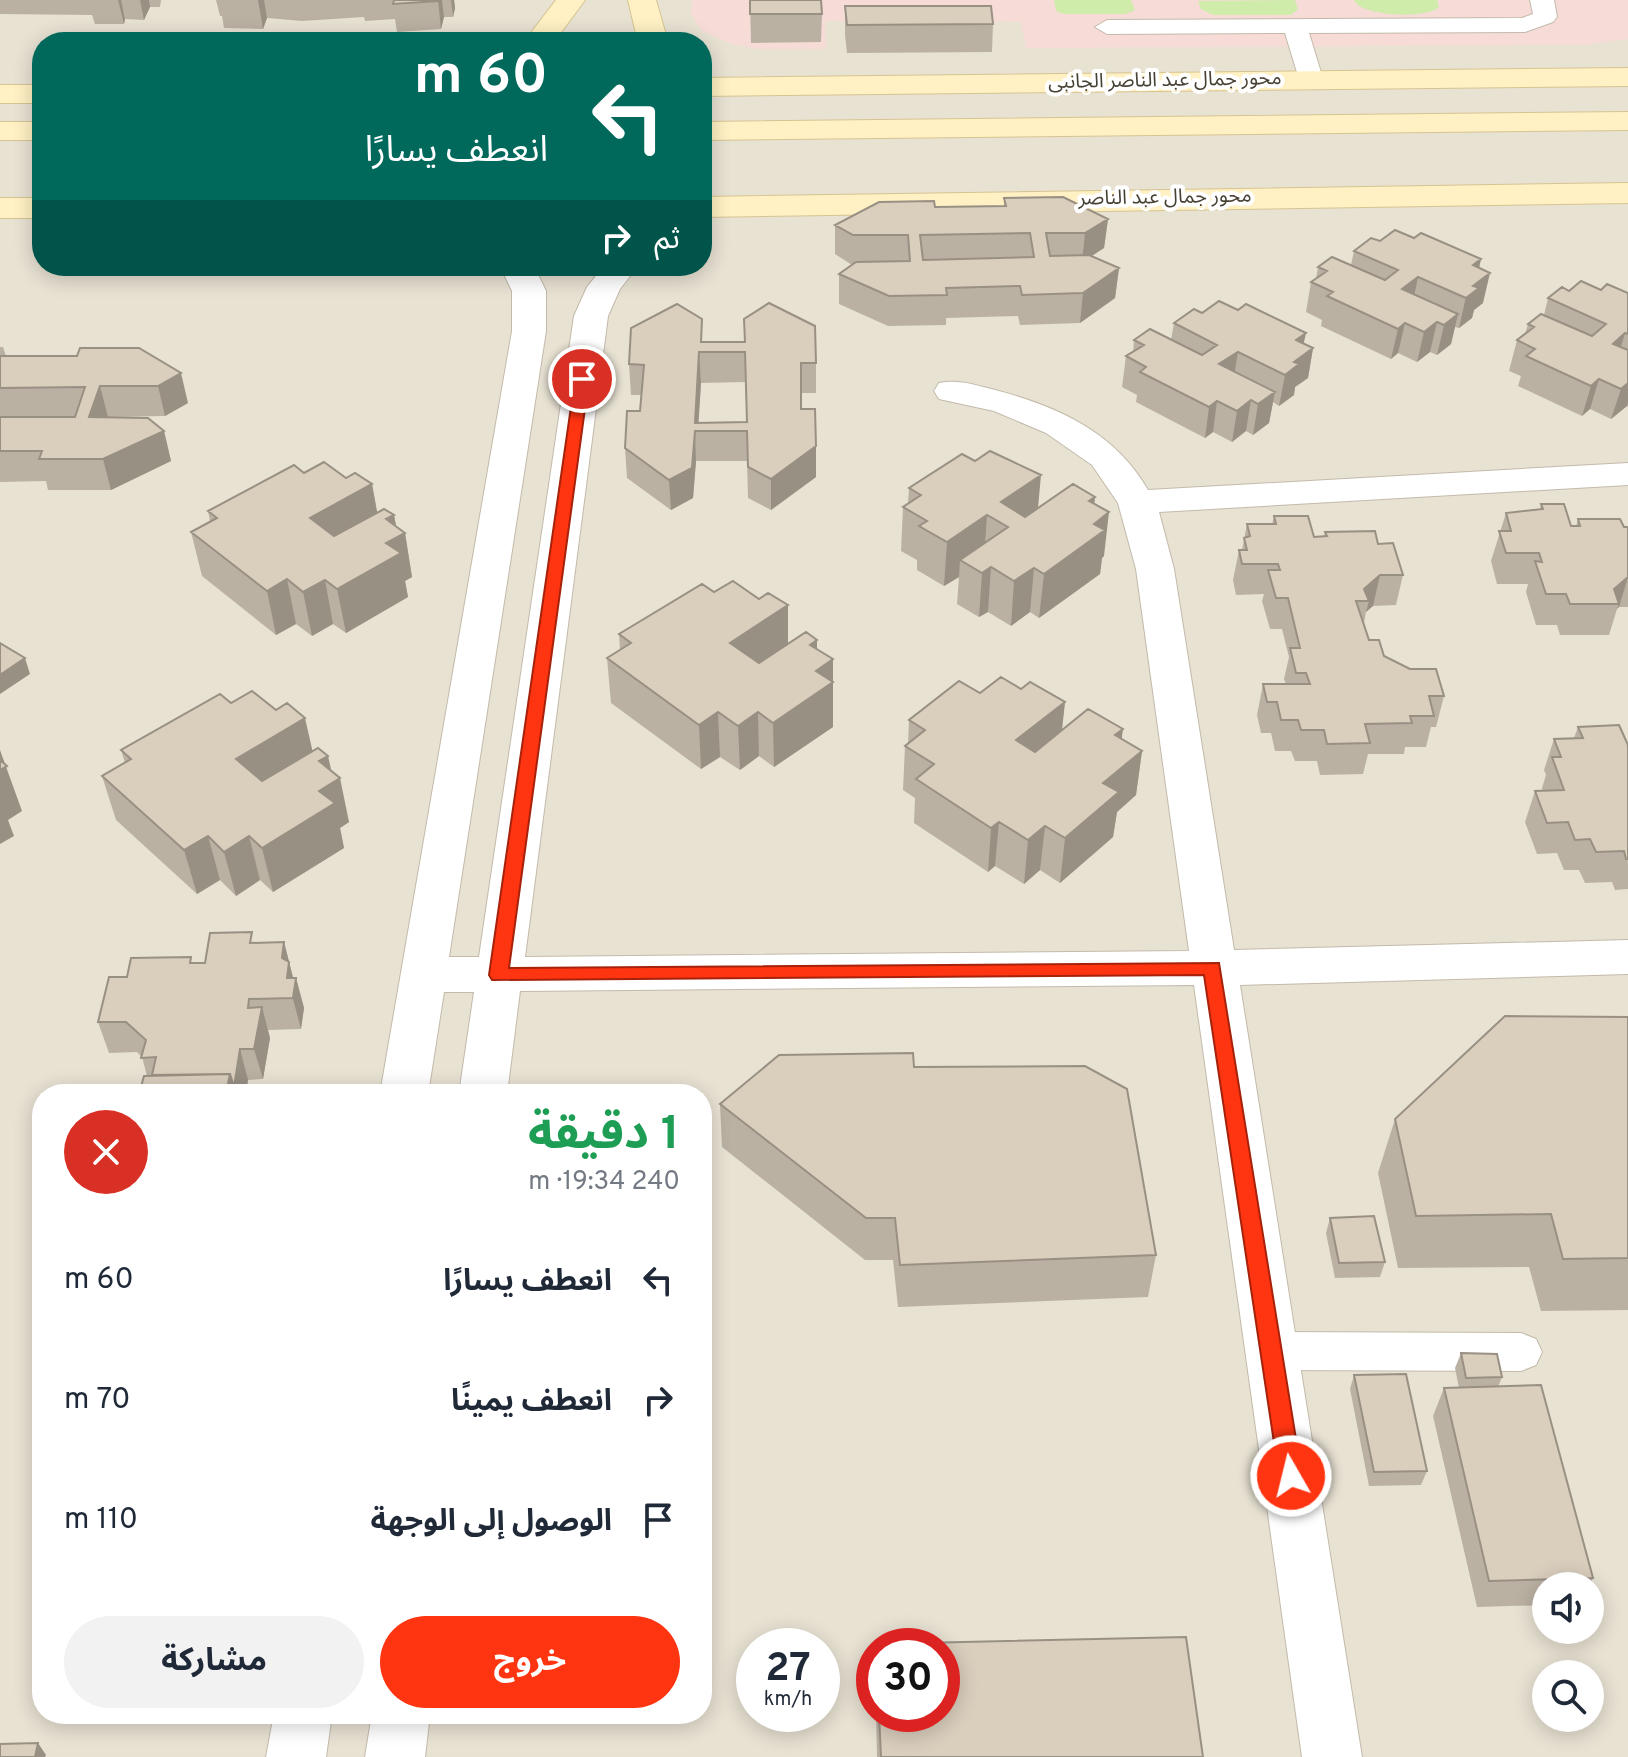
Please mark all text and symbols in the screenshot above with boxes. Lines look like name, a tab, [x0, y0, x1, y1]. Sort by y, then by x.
text: 60 m	[414, 43, 548, 113]
icon: left	[576, 64, 680, 168]
street label: محور جمال عبد الناصر الجانبى	[1048, 66, 1282, 96]
text: انعطف يسارًا	[365, 129, 548, 175]
street label: محور جمال عبد الناصر	[1077, 183, 1252, 213]
icon: right	[594, 216, 638, 260]
text: ثم	[654, 222, 680, 259]
pin	[548, 345, 616, 413]
icon: arrive	[560, 357, 604, 401]
text: 1 دقيقة	[528, 1106, 680, 1166]
button: close	[64, 1110, 148, 1194]
text: 240 m · 19:34	[528, 1166, 680, 1199]
icon: left	[636, 1258, 680, 1302]
text: 60 m	[64, 1262, 134, 1299]
text: انعطف يسارًا	[443, 1264, 612, 1301]
icon: right	[636, 1378, 680, 1422]
text: 70 m	[64, 1382, 131, 1419]
text: انعطف يمينًا	[451, 1384, 612, 1421]
position arrow	[1249, 1434, 1333, 1518]
icon: arrive	[636, 1498, 680, 1542]
text: 110 m	[64, 1502, 138, 1539]
text: الوصول إلى الوجهة	[370, 1504, 612, 1541]
map controls	[1532, 1572, 1604, 1732]
button: sound	[1532, 1572, 1604, 1644]
button: مشاركة	[64, 1616, 364, 1708]
button: خروج	[380, 1616, 680, 1708]
speed limit sign: 30	[856, 1628, 960, 1732]
text: 27	[765, 1645, 811, 1695]
button: search	[1532, 1660, 1604, 1732]
text: km/h	[764, 1687, 812, 1713]

